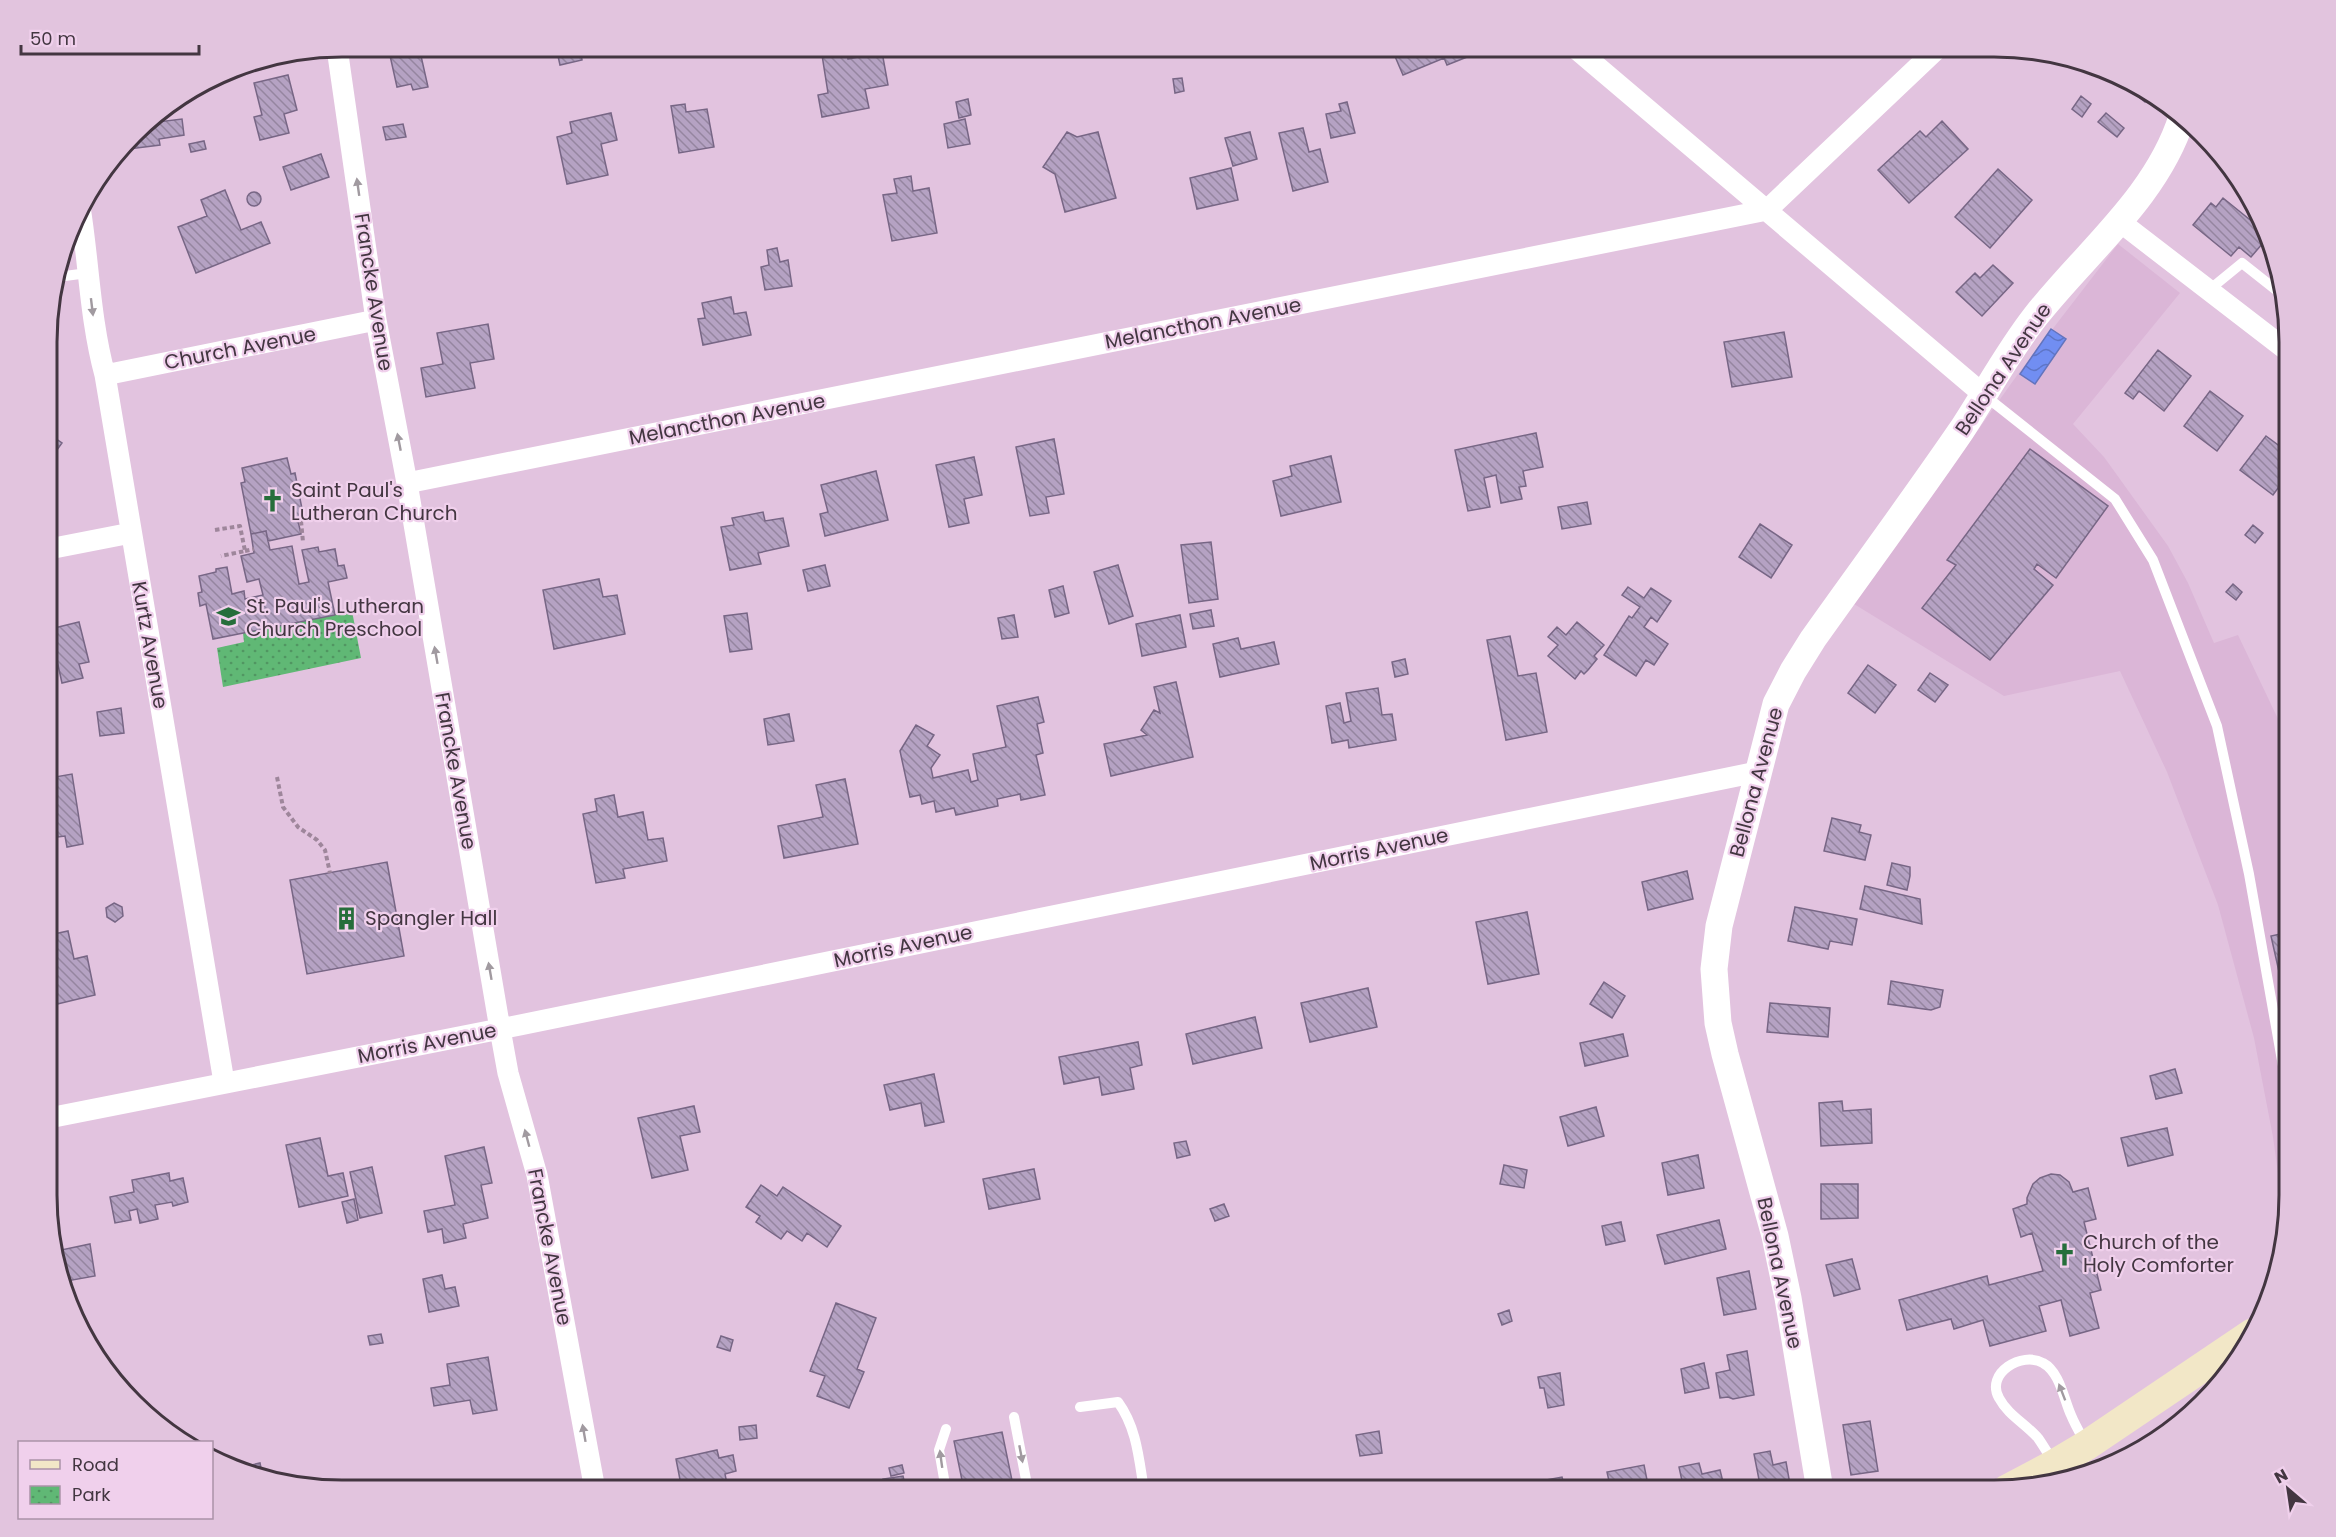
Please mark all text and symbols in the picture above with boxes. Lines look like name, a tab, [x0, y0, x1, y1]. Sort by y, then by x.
scale bar	[21, 18, 200, 56]
text: 50 m	[30, 26, 76, 51]
one-way arrow	[353, 178, 362, 197]
street label: Francke Avenue	[348, 211, 400, 373]
street label: Melancthon Avenue	[1103, 290, 1303, 356]
one-way arrow	[87, 297, 96, 316]
street label: Bellona Avenue	[1948, 297, 2058, 441]
street label: Church Avenue	[162, 320, 318, 376]
street label: Melancthon Avenue	[627, 386, 827, 452]
one-way arrow	[394, 432, 403, 451]
place label: Saint Paul's Lutheran Church	[291, 476, 457, 527]
church icon: Saint Paul's Lutheran Church	[260, 488, 286, 514]
street label: Kurtz Avenue	[125, 579, 175, 711]
place label: St. Paul's Lutheran Church Preschool	[246, 592, 424, 643]
school or university icon: St. Paul's Lutheran Church Preschool	[215, 604, 241, 630]
one-way arrow	[431, 645, 440, 664]
street label: Francke Avenue	[428, 690, 484, 852]
street label: Bellona Avenue	[1723, 704, 1789, 860]
street label: Morris Avenue	[1307, 821, 1451, 877]
place label: Spangler Hall	[365, 904, 497, 932]
building icon: Spangler Hall	[334, 905, 360, 931]
street label: Morris Avenue	[831, 918, 975, 974]
one-way arrow	[485, 962, 494, 981]
street label: Morris Avenue	[355, 1016, 499, 1070]
one-way arrow	[522, 1129, 532, 1148]
street label: Francke Avenue	[521, 1166, 579, 1328]
street label: Bellona Avenue	[1750, 1195, 1810, 1351]
place label: Church of the Holy Comforter	[2083, 1228, 2234, 1279]
church icon: Church of the Holy Comforter	[2052, 1241, 2078, 1267]
one-way arrow	[2056, 1382, 2066, 1400]
one-way arrow	[579, 1423, 588, 1442]
legend	[18, 1441, 213, 1519]
one-way arrow	[1017, 1444, 1026, 1463]
one-way arrow	[937, 1450, 946, 1469]
text: Road	[72, 1452, 119, 1477]
north arrow	[2258, 1459, 2318, 1519]
text: N	[2270, 1463, 2292, 1489]
text: Park	[72, 1482, 111, 1507]

